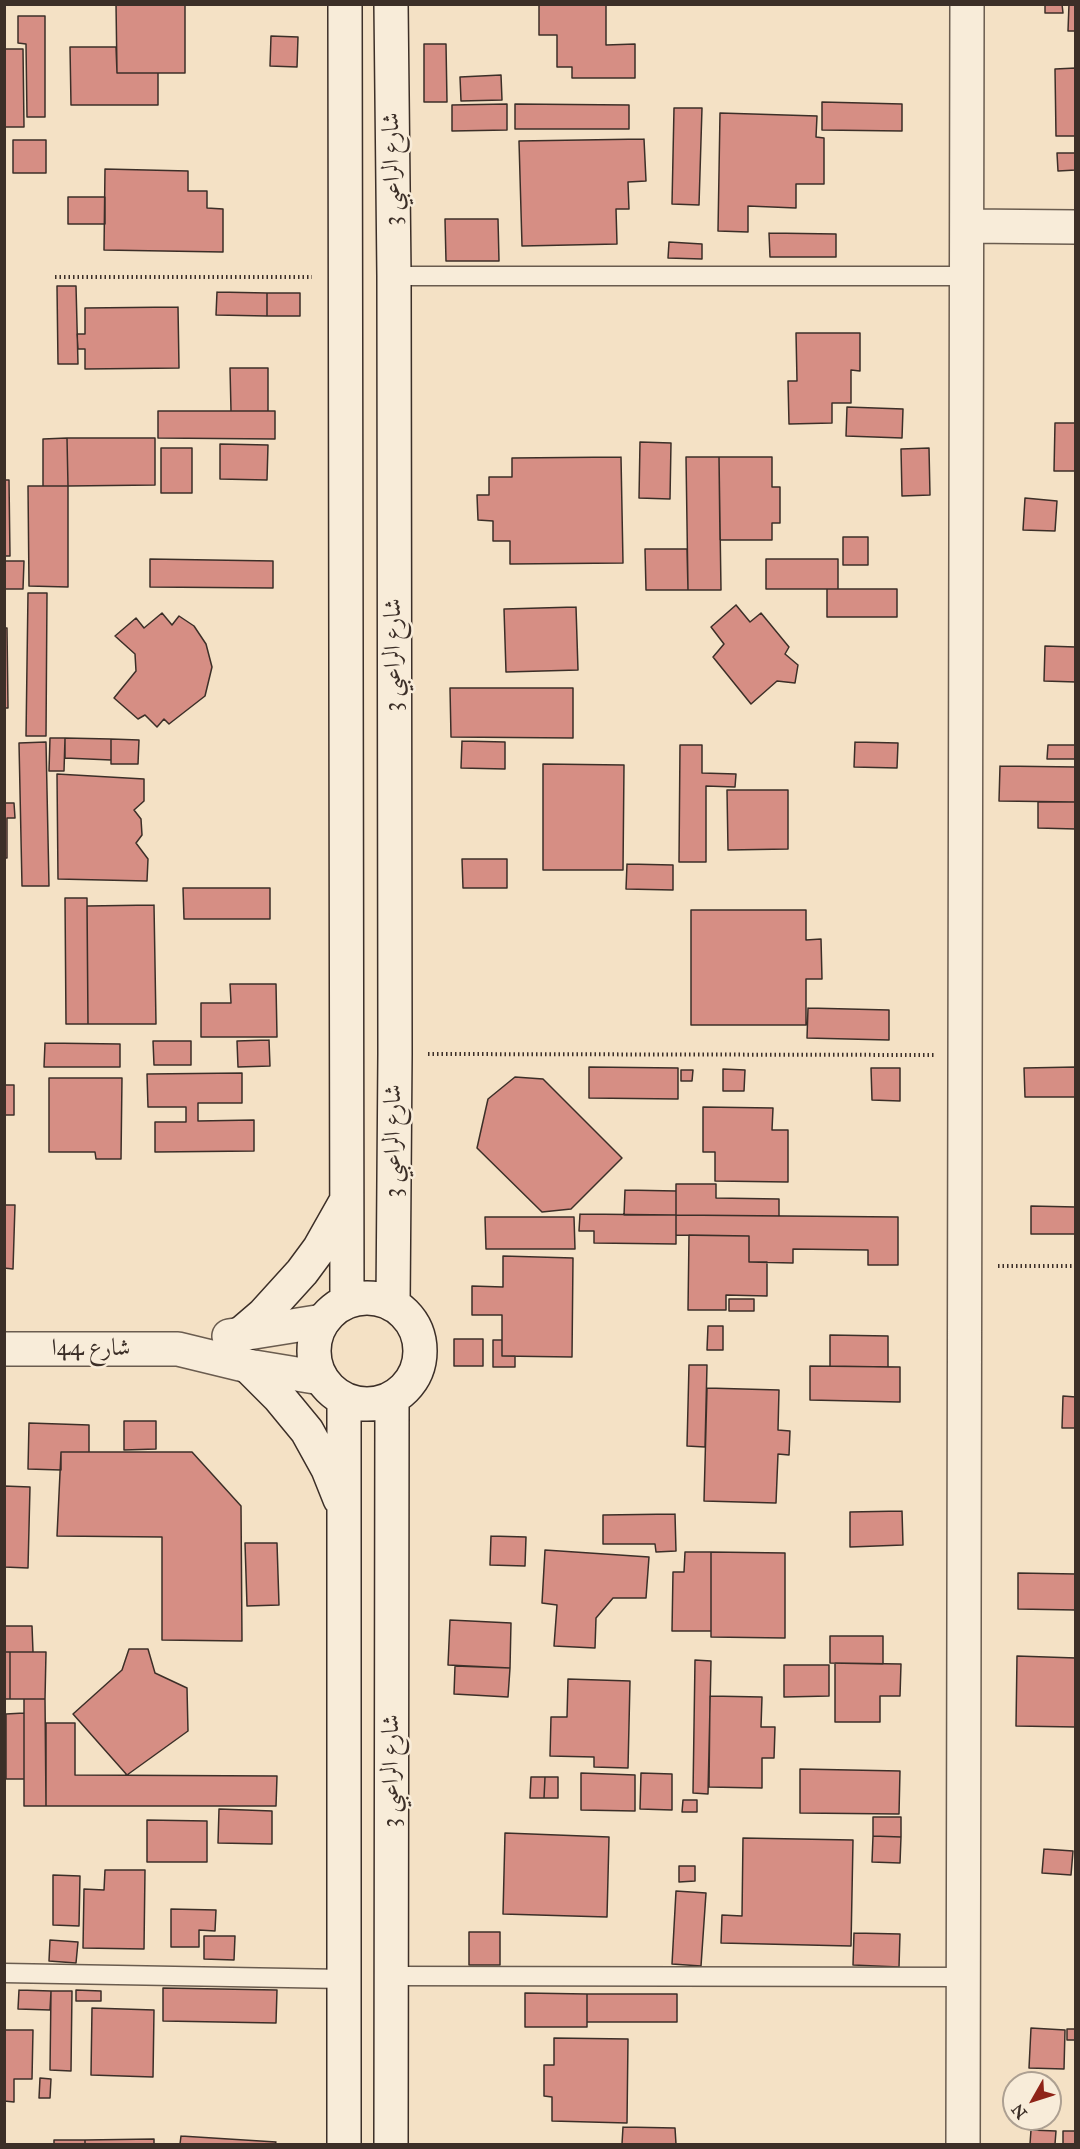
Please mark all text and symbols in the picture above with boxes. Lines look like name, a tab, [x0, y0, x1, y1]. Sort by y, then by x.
street label: شارع الراعبي 3	[378, 112, 408, 226]
street label: شارع الراعبي 3	[380, 598, 408, 712]
street label: شارع الراعبي 3	[380, 1084, 408, 1198]
street label: شارع 44ا	[52, 1335, 130, 1363]
street label: شارع الراعبي 3	[378, 1714, 406, 1828]
north arrow	[1002, 2071, 1062, 2131]
text: N	[1008, 2100, 1031, 2123]

